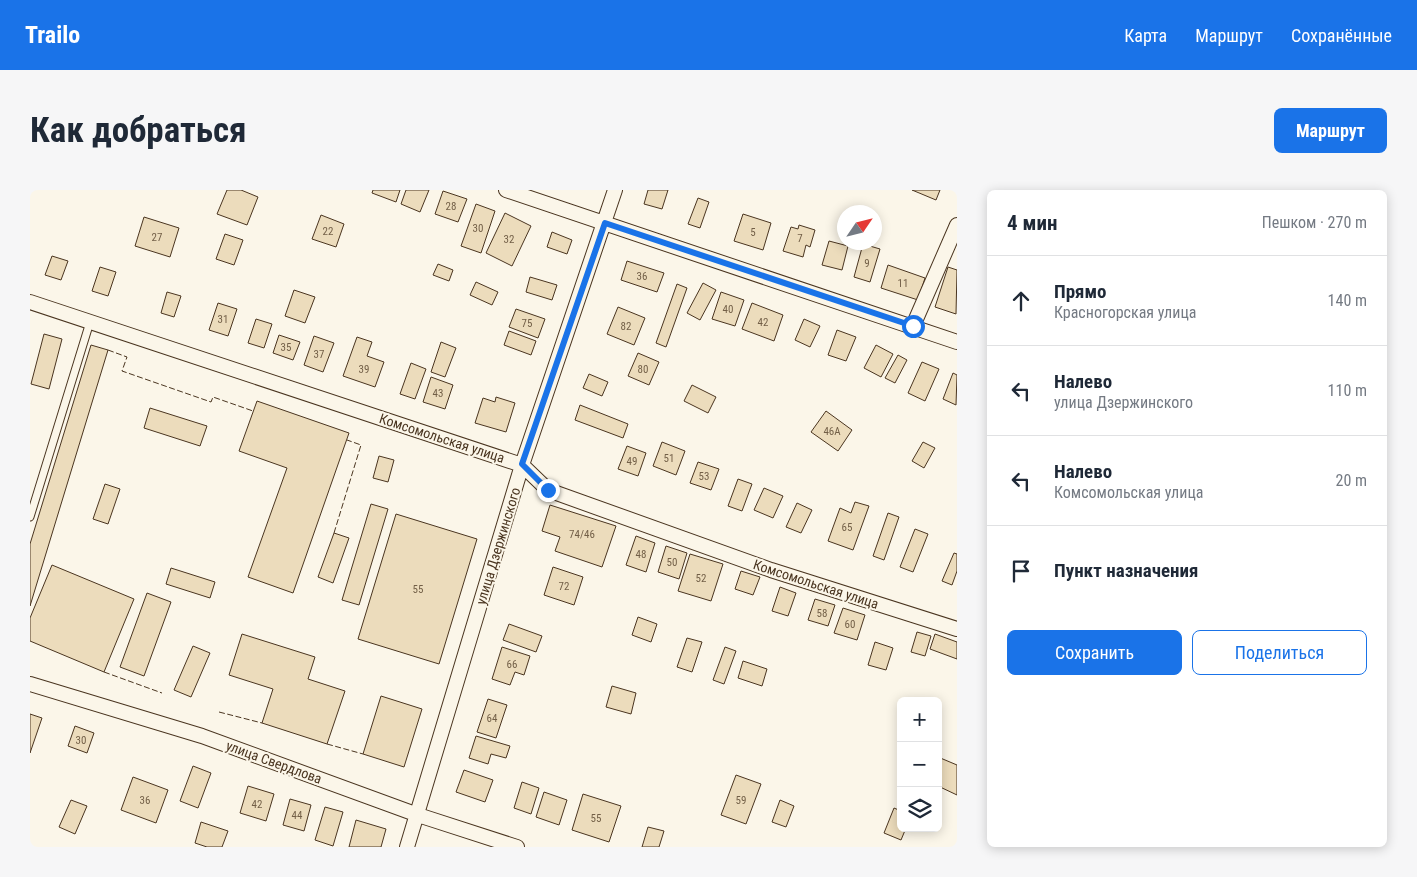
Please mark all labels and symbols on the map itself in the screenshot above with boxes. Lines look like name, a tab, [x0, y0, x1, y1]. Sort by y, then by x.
house number: 28	[446, 200, 456, 213]
north arrow	[837, 205, 882, 250]
house number: 30	[473, 222, 483, 235]
house number: 22	[323, 225, 333, 238]
house number: 5	[750, 226, 756, 239]
house number: 27	[152, 231, 162, 244]
house number: 7	[797, 232, 803, 245]
house number: 32	[504, 233, 514, 246]
house number: 9	[864, 257, 870, 270]
house number: 36	[637, 270, 647, 283]
house number: 11	[898, 277, 908, 290]
house number: 40	[723, 303, 733, 316]
house number: 31	[218, 313, 228, 326]
route start	[902, 315, 925, 338]
house number: 42	[758, 316, 768, 329]
house number: 75	[522, 317, 532, 330]
house number: 82	[621, 320, 631, 333]
house number: 35	[281, 341, 291, 354]
house number: 37	[314, 348, 324, 361]
house number: 39	[359, 363, 369, 376]
house number: 80	[638, 363, 648, 376]
house number: 43	[433, 387, 443, 400]
street label: Комсомольская улица	[377, 410, 507, 466]
house number: 46А	[823, 425, 841, 438]
house number: 51	[664, 452, 674, 465]
house number: 49	[627, 455, 637, 468]
house number: 53	[699, 470, 709, 483]
route end	[537, 479, 560, 502]
street label: улица Дзержинского	[473, 485, 523, 607]
house number: 65	[842, 521, 852, 534]
house number: 74/46	[569, 528, 595, 541]
house number: 48	[636, 548, 646, 561]
house number: 50	[667, 556, 677, 569]
street label: Комсомольская улица	[751, 556, 881, 612]
house number: 52	[696, 572, 706, 585]
house number: 72	[559, 580, 569, 593]
house number: 55	[413, 583, 423, 596]
house number: 58	[817, 607, 827, 620]
house number: 60	[845, 618, 855, 631]
house number: 66	[507, 658, 517, 671]
house number: 64	[487, 712, 498, 725]
house number: 30	[76, 734, 86, 747]
street label: улица Свердлова	[224, 737, 324, 787]
house number: 36	[140, 794, 150, 807]
house number: 59	[736, 794, 746, 807]
house number: 42	[252, 798, 262, 811]
house number: 44	[292, 809, 303, 822]
house number: 55	[591, 812, 601, 825]

